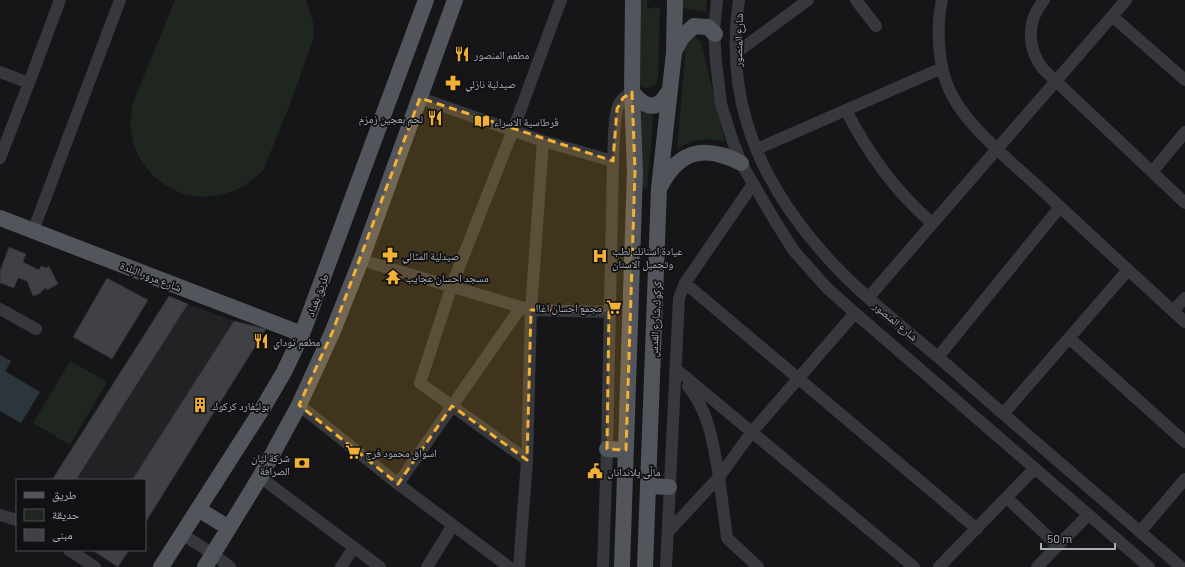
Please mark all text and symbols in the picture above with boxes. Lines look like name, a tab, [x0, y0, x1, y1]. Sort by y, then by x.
street label: شارع المنصور	[731, 13, 746, 68]
restaurant icon: مطعم المنصور	[453, 45, 471, 63]
place label: مطعم المنصور	[473, 48, 529, 63]
pharmacy icon: صيدلية نازلي	[444, 74, 462, 92]
place label: صيدلية نازلي	[465, 77, 516, 92]
restaurant icon: لحم بعجين زمزم	[426, 109, 444, 127]
place label: لحم بعجين زمزم	[359, 112, 423, 127]
library icon: قرطاسية الاسراء	[473, 112, 491, 130]
place label: قرطاسية الاسراء	[494, 115, 559, 128]
place label: عيادة اسنانك لطب وتجميل الاسنان	[612, 244, 683, 271]
pharmacy icon: صيدلية المثالي	[381, 246, 399, 264]
hospital icon: عيادة اسنانك لطب وتجميل الاسنان	[591, 247, 609, 265]
place label: صيدلية المثالي	[402, 249, 459, 264]
street label: شارع مرور البلدة	[118, 258, 184, 295]
temple icon: مسجد احسان عجايب	[384, 268, 402, 286]
place label: مسجد احسان عجايب	[405, 271, 489, 285]
street label: طريق بغداد	[303, 272, 332, 319]
street label: كركوك,شارع القدس	[647, 280, 665, 358]
supermarket icon: مجمع احسان اغاا	[605, 298, 623, 316]
street label: شارع المنصور	[870, 298, 921, 344]
place label: مجمع احسان اغاا	[536, 301, 602, 315]
restaurant icon: مطعم توداي	[252, 332, 270, 350]
place label: مطعم توداي	[273, 335, 320, 350]
building icon: بوليفارد كركوك	[191, 396, 209, 414]
place label: بوليفارد كركوك	[212, 399, 269, 412]
supermarket icon: اسواق محمود فرج	[344, 443, 362, 461]
place label: اسواق محمود فرج	[365, 446, 437, 460]
place label: شركة ليان الصرافة	[251, 451, 290, 477]
bank icon: شركة ليان الصرافة	[293, 454, 311, 472]
public building icon: ماڵی پلاندانان	[586, 462, 604, 480]
place label: ماڵی پلاندانان	[607, 465, 660, 479]
legend	[16, 479, 146, 551]
text: طريق	[52, 487, 77, 502]
text: حديقة	[52, 507, 80, 522]
scale bar	[1041, 525, 1115, 551]
text: مبنى	[52, 527, 73, 542]
text: 50 m	[1047, 531, 1072, 545]

